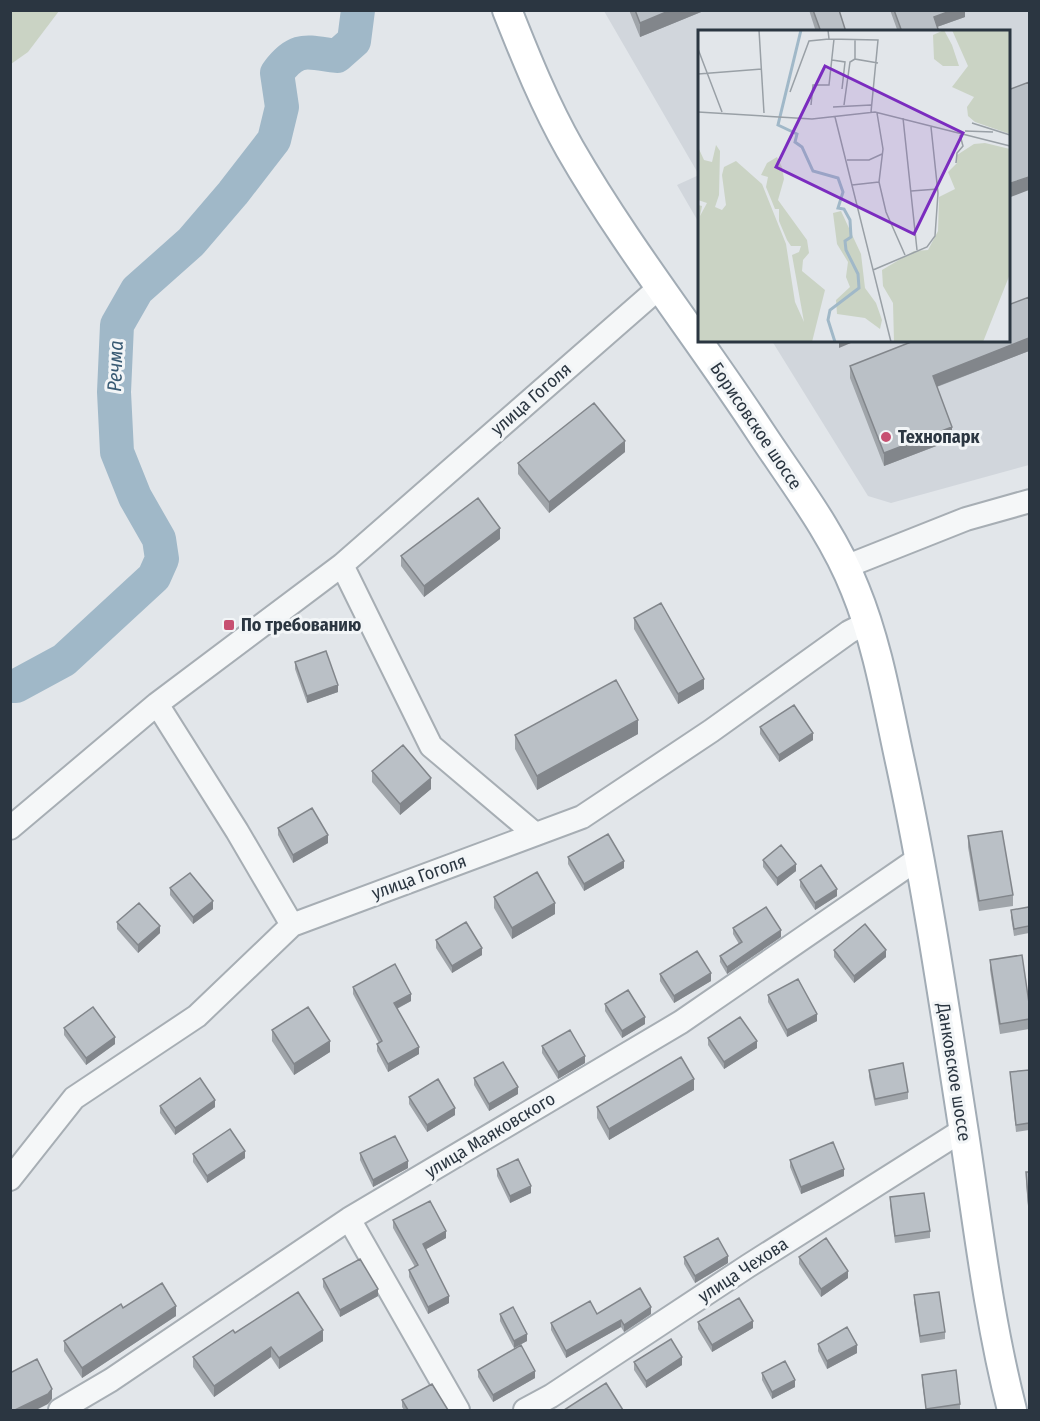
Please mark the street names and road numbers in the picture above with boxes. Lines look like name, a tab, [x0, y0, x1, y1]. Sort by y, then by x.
street label: улица Гоголя	[486, 358, 576, 440]
street label: Борисовское шоссе	[705, 358, 807, 494]
street label: улица Гоголя	[369, 850, 469, 904]
street label: Данковское шоссе	[932, 1000, 976, 1143]
street label: улица Маяковского	[421, 1087, 559, 1183]
street label: улица Чехова	[694, 1233, 792, 1307]

